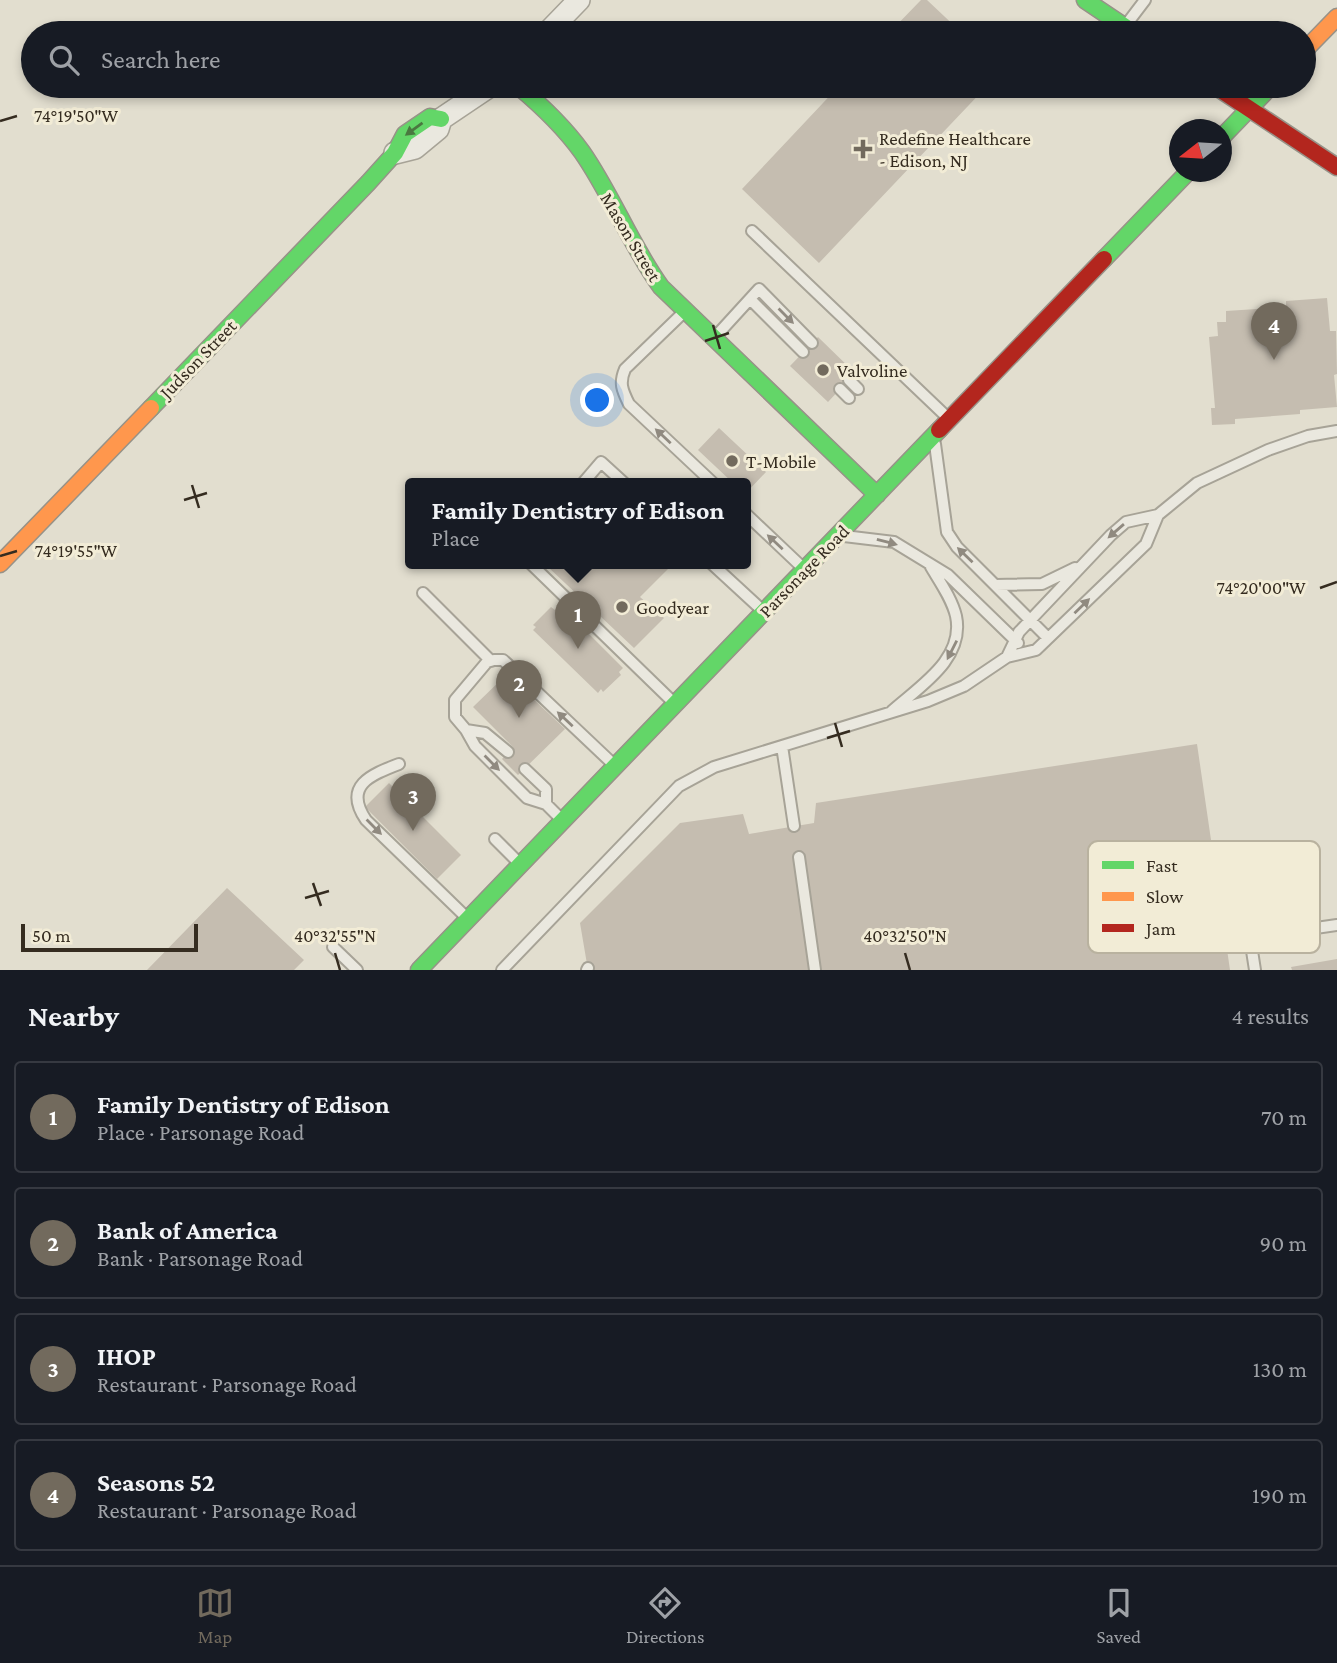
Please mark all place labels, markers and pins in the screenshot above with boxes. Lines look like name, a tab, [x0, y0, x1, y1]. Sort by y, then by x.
place label: Redefine Healthcare - Edison, NJ	[879, 128, 1031, 171]
marker: Redefine Healthcare - Edison, NJ	[853, 139, 873, 159]
pin: 4	[1251, 302, 1297, 360]
place label: Valvoline	[837, 360, 907, 381]
marker: Valvoline	[815, 362, 831, 378]
place label: T-Mobile	[746, 451, 816, 472]
marker: T-Mobile	[724, 453, 740, 469]
pin: 1	[555, 591, 601, 649]
place label: Goodyear	[636, 597, 710, 618]
marker: Goodyear	[614, 599, 630, 615]
pin: 2	[496, 660, 542, 718]
pin: 3	[390, 773, 436, 831]

